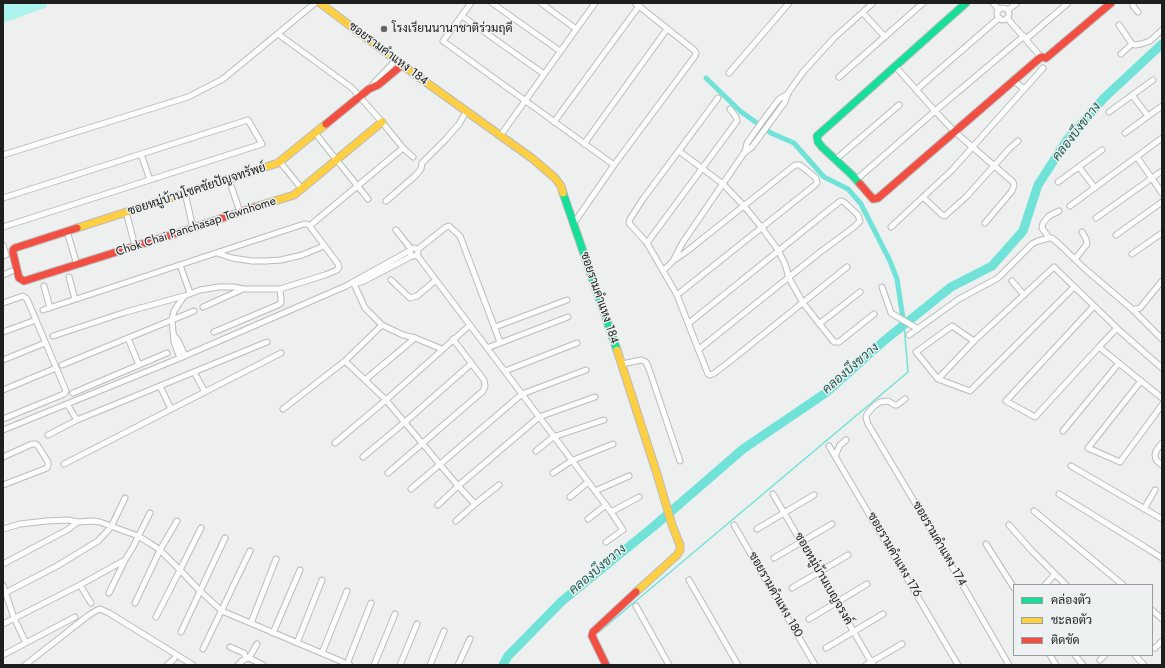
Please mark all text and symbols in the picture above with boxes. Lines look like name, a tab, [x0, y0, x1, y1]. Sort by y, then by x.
street label: ซอยรามคำแหง 184	[345, 19, 431, 89]
place label: โรงเรียนนานาชาติร่วมฤดี	[392, 22, 513, 36]
marker: โรงเรียนนานาชาติร่วมฤดี	[379, 24, 389, 34]
water label: คลองบึงขวาง	[1049, 100, 1105, 164]
street label: ซอยหมู่บ้านโชคชัยปัญจทรัพย์	[126, 161, 268, 219]
street label: Chok Chai Panchasap Townhome	[114, 194, 278, 260]
street label: ซอยรามคำแหง 184	[577, 250, 621, 346]
water label: คลองบึงขวาง	[820, 340, 882, 398]
street label: ซอยรามคำแหง 174	[909, 499, 969, 589]
street label: ซอยรามคำแหง 176	[864, 510, 924, 600]
street label: ซอยหมู่บ้านเบญจรงค์	[791, 530, 855, 628]
water label: คลองบึงขวาง	[566, 542, 630, 598]
street label: ซอยรามคำแหง 180	[745, 550, 805, 640]
legend	[1013, 584, 1153, 656]
text: คล่องตัว	[1051, 591, 1091, 609]
text: ชะลอตัว	[1051, 611, 1092, 629]
text: ติดขัด	[1051, 631, 1080, 649]

